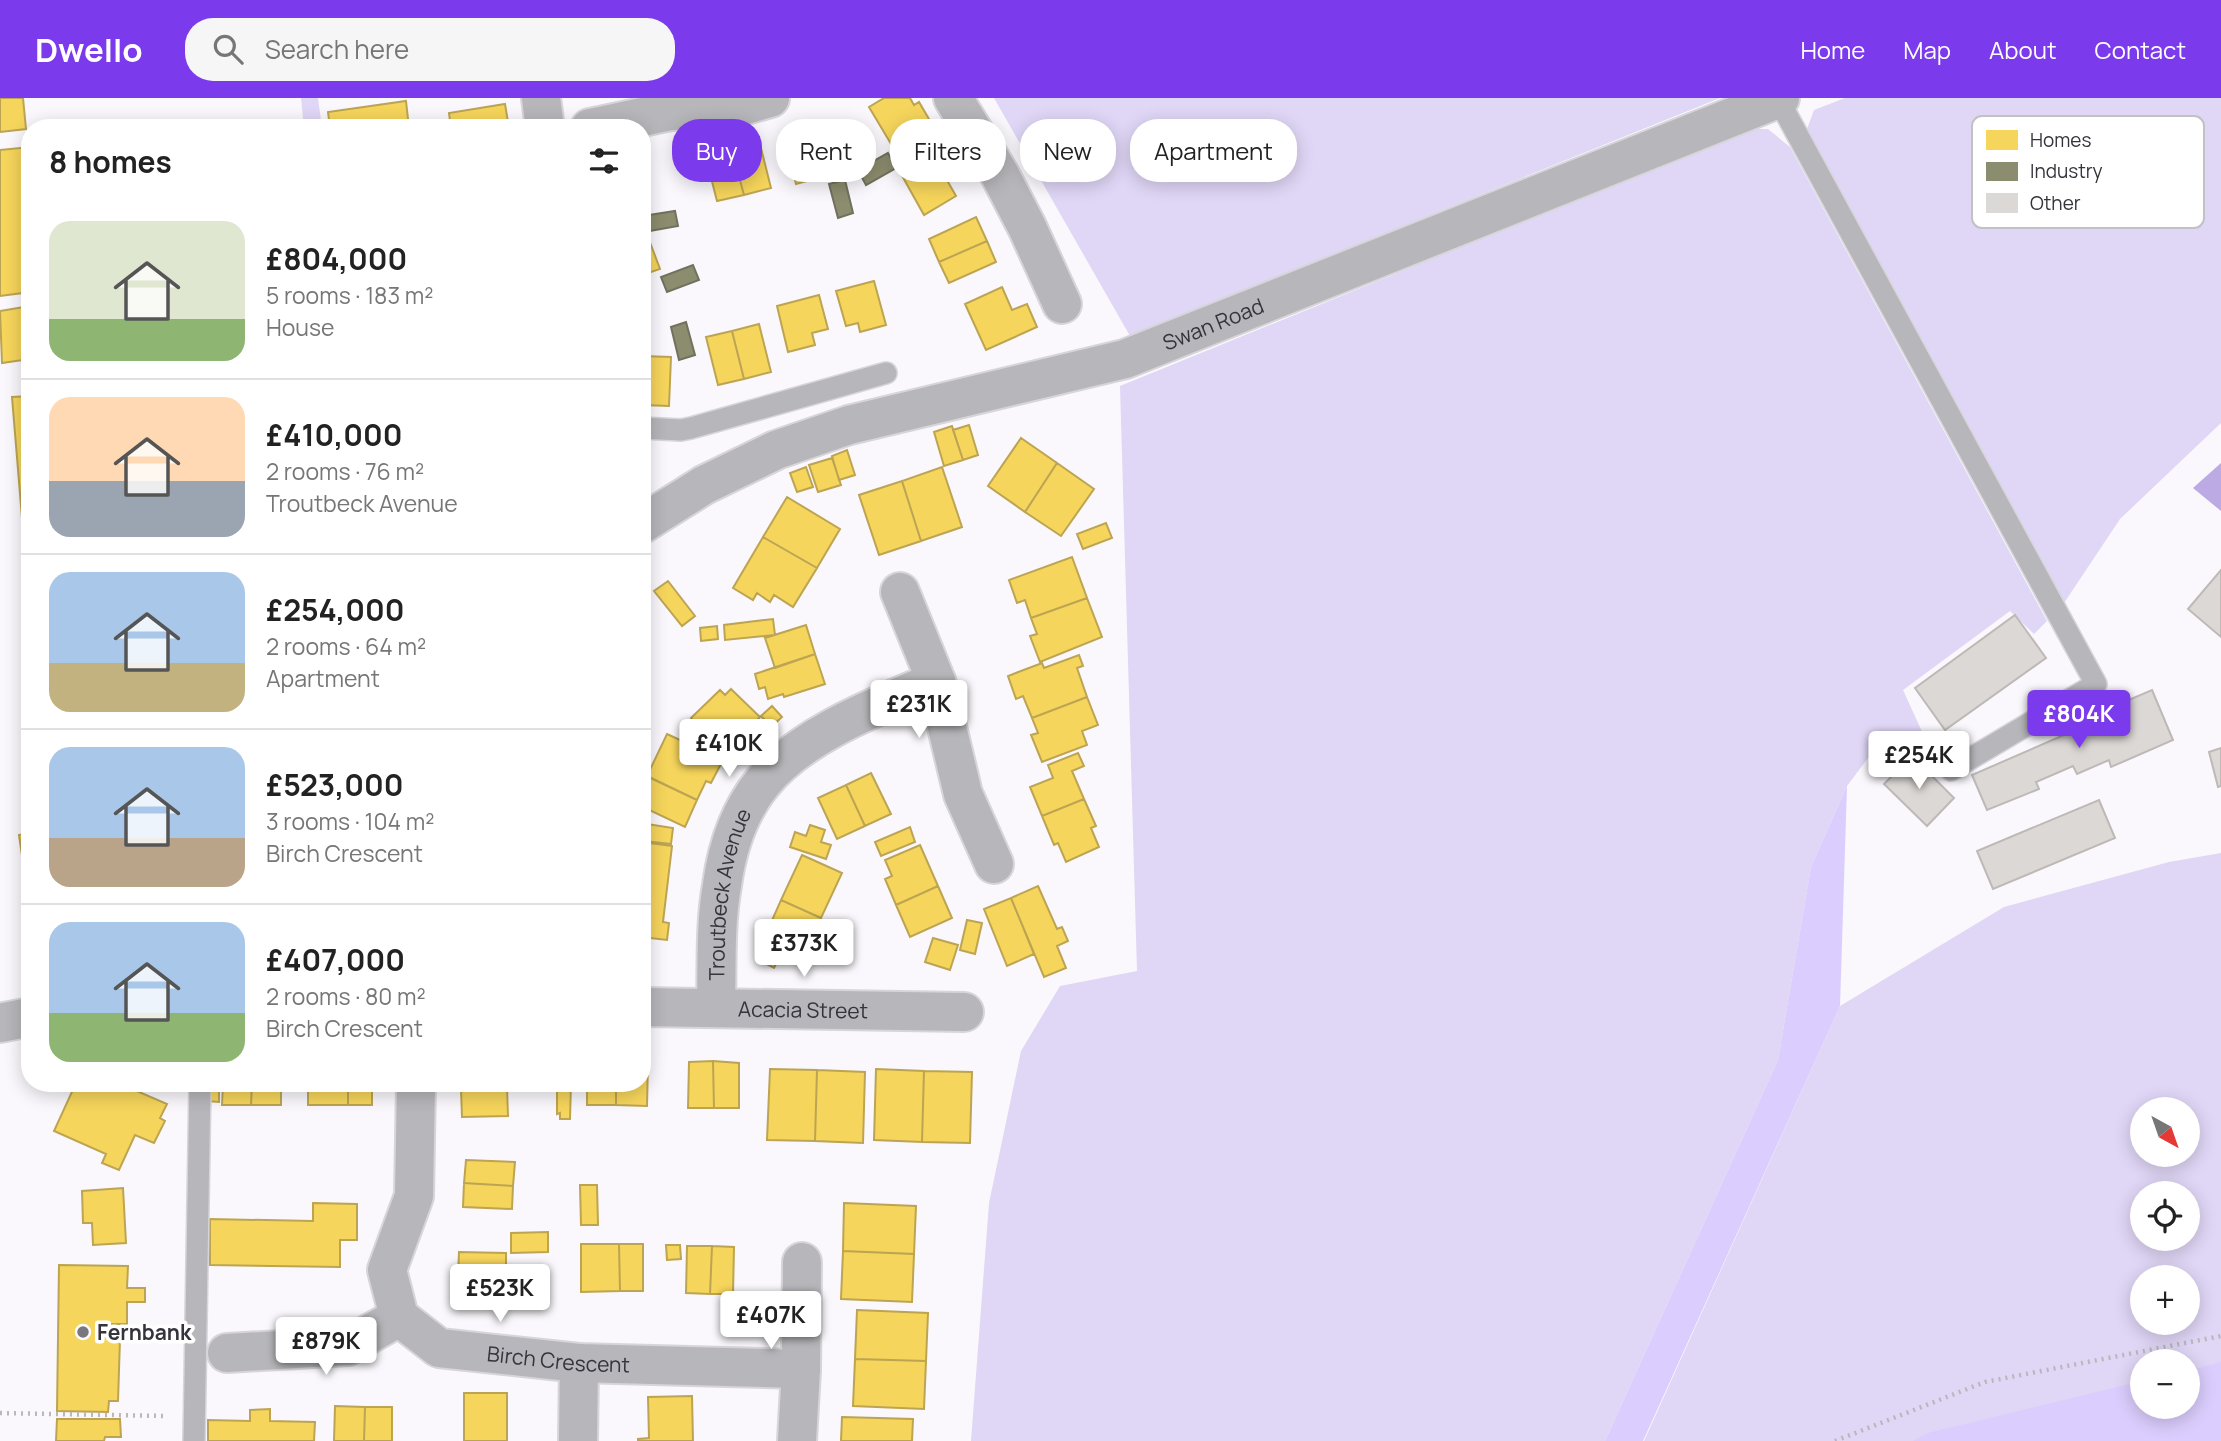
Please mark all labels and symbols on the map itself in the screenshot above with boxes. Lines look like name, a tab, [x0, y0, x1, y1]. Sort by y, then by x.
legend	[1972, 116, 2204, 228]
text: Homes	[2030, 127, 2091, 153]
text: Industry	[2030, 158, 2103, 184]
text: Other	[2030, 190, 2081, 216]
street label: Swan Road	[1158, 291, 1268, 357]
pin: £231K	[870, 680, 968, 740]
pin: £804K	[2030, 690, 2128, 750]
pin: £410K	[680, 720, 778, 779]
pin: £254K	[1870, 732, 1968, 791]
street label: Troutbeck Avenue	[702, 803, 757, 981]
pin: £373K	[755, 920, 853, 979]
street label: Acacia Street	[738, 994, 868, 1025]
north arrow	[2130, 1097, 2200, 1167]
pin: £523K	[451, 1264, 549, 1324]
pin: £407K	[722, 1292, 820, 1351]
place label: Fernbank	[97, 1318, 192, 1346]
pin: £879K	[277, 1318, 375, 1377]
marker: Fernbank	[75, 1324, 91, 1340]
street label: Birch Crescent	[486, 1339, 630, 1378]

